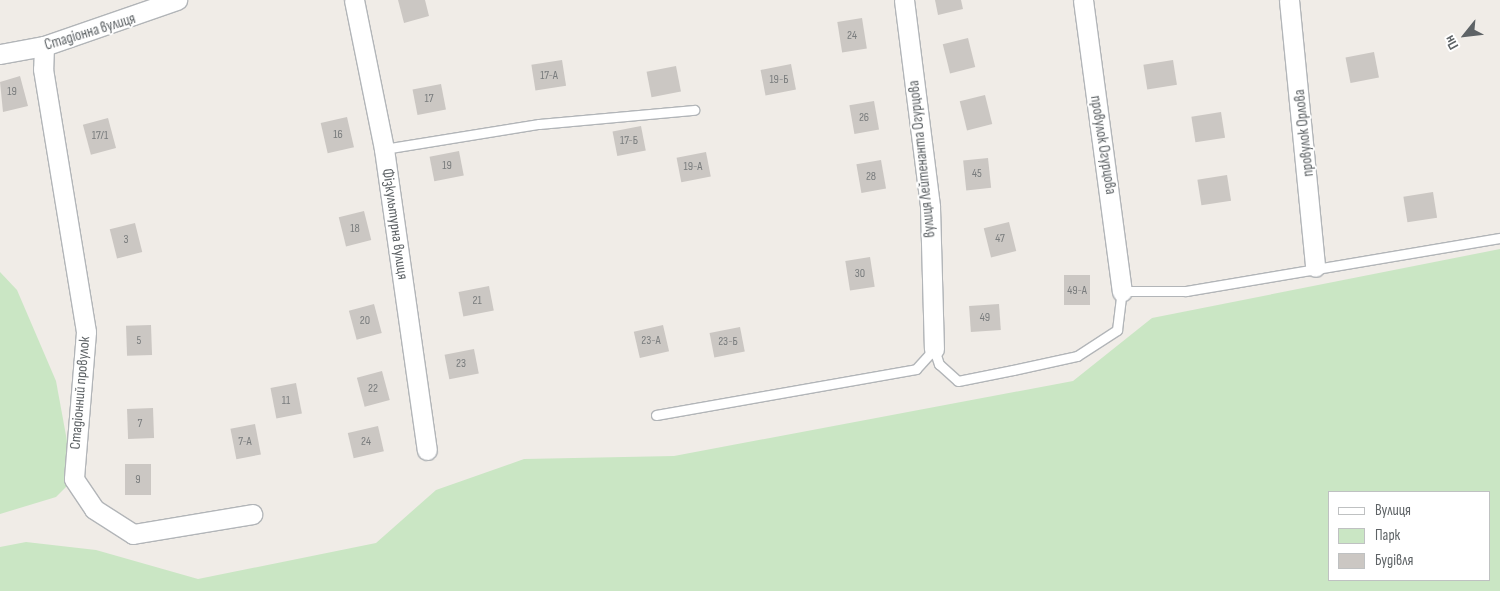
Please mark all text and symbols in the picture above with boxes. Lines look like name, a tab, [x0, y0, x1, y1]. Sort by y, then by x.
street label: Стадіонна вулиця	[42, 10, 138, 54]
north arrow	[1440, 10, 1490, 60]
house number: 24	[847, 29, 857, 43]
text: Пн	[1441, 32, 1462, 53]
house number: 17-А	[540, 69, 558, 83]
house number: 19-Б	[769, 73, 789, 87]
street label: вулиця Лейтенанта Огурцова	[905, 79, 939, 239]
house number: 19	[7, 85, 17, 99]
street label: провулок Орлова	[1290, 89, 1318, 177]
house number: 17	[425, 92, 433, 106]
street label: провулок Огурцова	[1086, 94, 1120, 196]
house number: 26	[859, 111, 869, 125]
house number: 16	[333, 128, 343, 142]
house number: 17/1	[92, 129, 108, 143]
house number: 17-Б	[620, 134, 638, 148]
house number: 19	[442, 159, 452, 173]
house number: 19-А	[684, 160, 702, 174]
street label: Фізкультурна вулиця	[378, 167, 412, 281]
house number: 45	[972, 167, 982, 181]
house number: 28	[866, 170, 876, 184]
house number: 18	[350, 222, 360, 236]
house number: 47	[995, 232, 1005, 246]
house number: 3	[123, 233, 129, 247]
house number: 30	[855, 267, 865, 281]
house number: 49-А	[1067, 284, 1087, 298]
house number: 21	[472, 294, 482, 308]
house number: 49	[980, 311, 990, 325]
house number: 20	[360, 314, 370, 328]
house number: 5	[137, 334, 141, 348]
house number: 23-А	[641, 334, 661, 348]
house number: 23-Б	[718, 335, 738, 349]
street label: Стадіонний провулок	[66, 336, 94, 450]
house number: 23	[456, 357, 466, 371]
house number: 22	[368, 382, 378, 396]
house number: 11	[282, 394, 290, 408]
house number: 7	[138, 417, 142, 431]
house number: 7-А	[238, 435, 252, 449]
house number: 24	[361, 435, 371, 449]
house number: 9	[135, 473, 141, 487]
legend	[1328, 491, 1490, 581]
text: Вулиця	[1375, 501, 1411, 520]
text: Парк	[1375, 526, 1400, 545]
text: Будівля	[1375, 551, 1413, 570]

